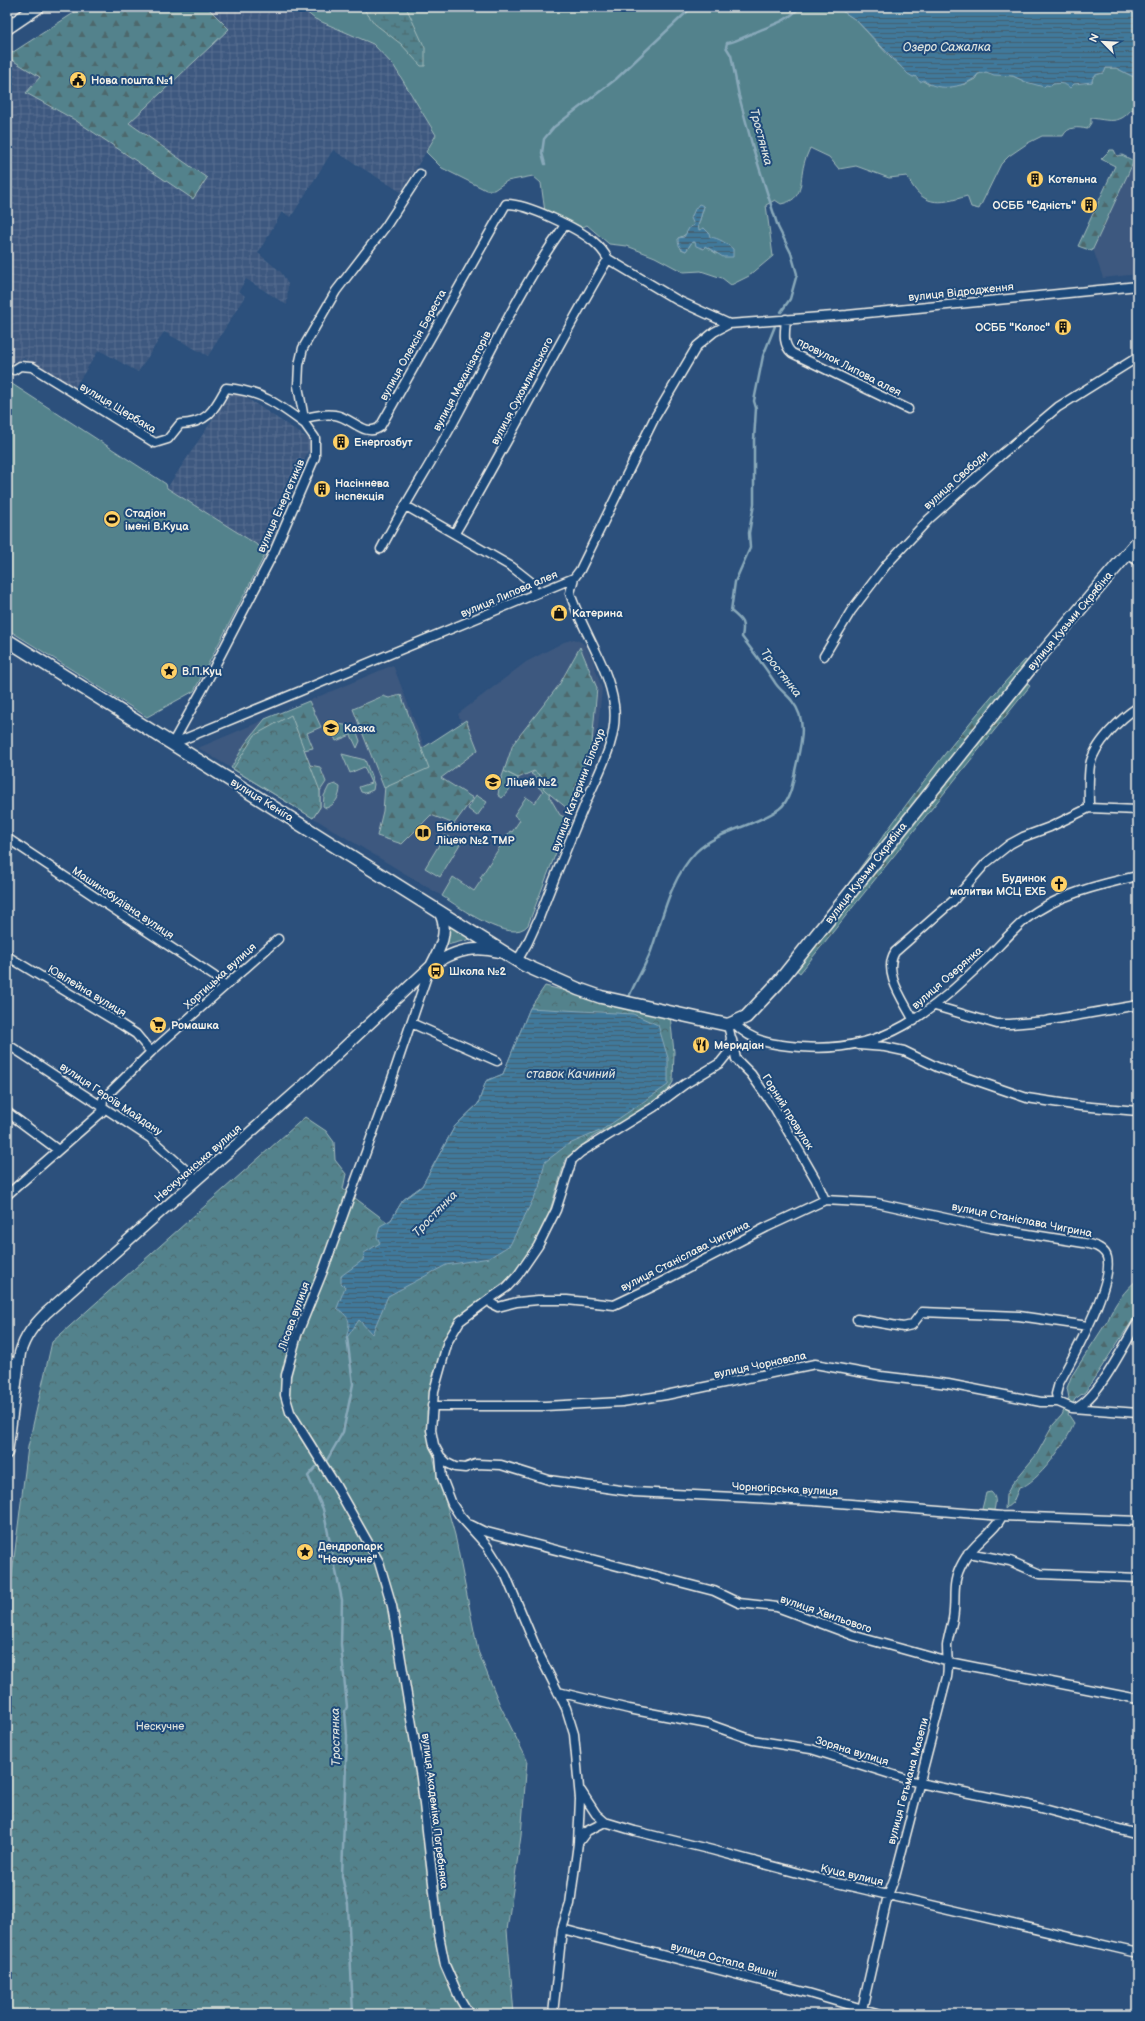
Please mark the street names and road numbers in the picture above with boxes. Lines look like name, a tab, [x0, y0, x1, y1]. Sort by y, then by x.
street label: вулиця Відродження	[908, 280, 1014, 304]
street label: вулиця Олексія Береста	[377, 287, 449, 403]
street label: вулиця Механізаторів	[430, 329, 494, 433]
street label: вулиця Сухомлинського	[488, 335, 556, 447]
street label: провулок Липова алея	[795, 335, 903, 399]
street label: вулиця Щербака	[78, 380, 159, 436]
street label: вулиця Свободи	[921, 448, 991, 512]
street label: вулиця Енергетиків	[255, 457, 307, 555]
street label: вулиця Липова алея	[458, 568, 560, 620]
street label: вулиця Кузьми Скрябіна	[1025, 569, 1116, 673]
street label: вулиця Катерини Білокур	[549, 726, 608, 853]
street label: вулиця Кеніга	[228, 776, 296, 825]
street label: вулиця Кузьми Скрябіна	[822, 819, 910, 926]
street label: Машинобудівна вулиця	[70, 864, 176, 942]
street label: Хортицька вулиця	[181, 940, 259, 1012]
street label: вулиця Озерянка	[909, 944, 985, 1012]
street label: Ювілейна вулиця	[45, 962, 129, 1020]
street label: вулиця Героїв Майдану	[57, 1060, 165, 1138]
street label: Горний провулок	[760, 1072, 817, 1152]
street label: Нескучанська вулиця	[152, 1122, 244, 1204]
street label: вулиця Станіслава Чигрина	[951, 1200, 1094, 1240]
street label: вулиця Станіслава Чигрина	[618, 1218, 752, 1294]
street label: Лісова вулиця	[275, 1280, 312, 1353]
street label: вулиця Чорновола	[713, 1349, 808, 1381]
street label: Чорногірська вулиця	[732, 1480, 838, 1498]
street label: вулиця Хвильового	[778, 1592, 874, 1636]
street label: вулиця Гетьмана Мазепи	[885, 1716, 931, 1846]
street label: вулиця Академіка Погребняка	[419, 1732, 451, 1890]
street label: Зоряна вулиця	[814, 1734, 890, 1768]
street label: Куца вулиця	[819, 1861, 885, 1889]
street label: вулиця Остапа Вишні	[669, 1940, 779, 1980]

